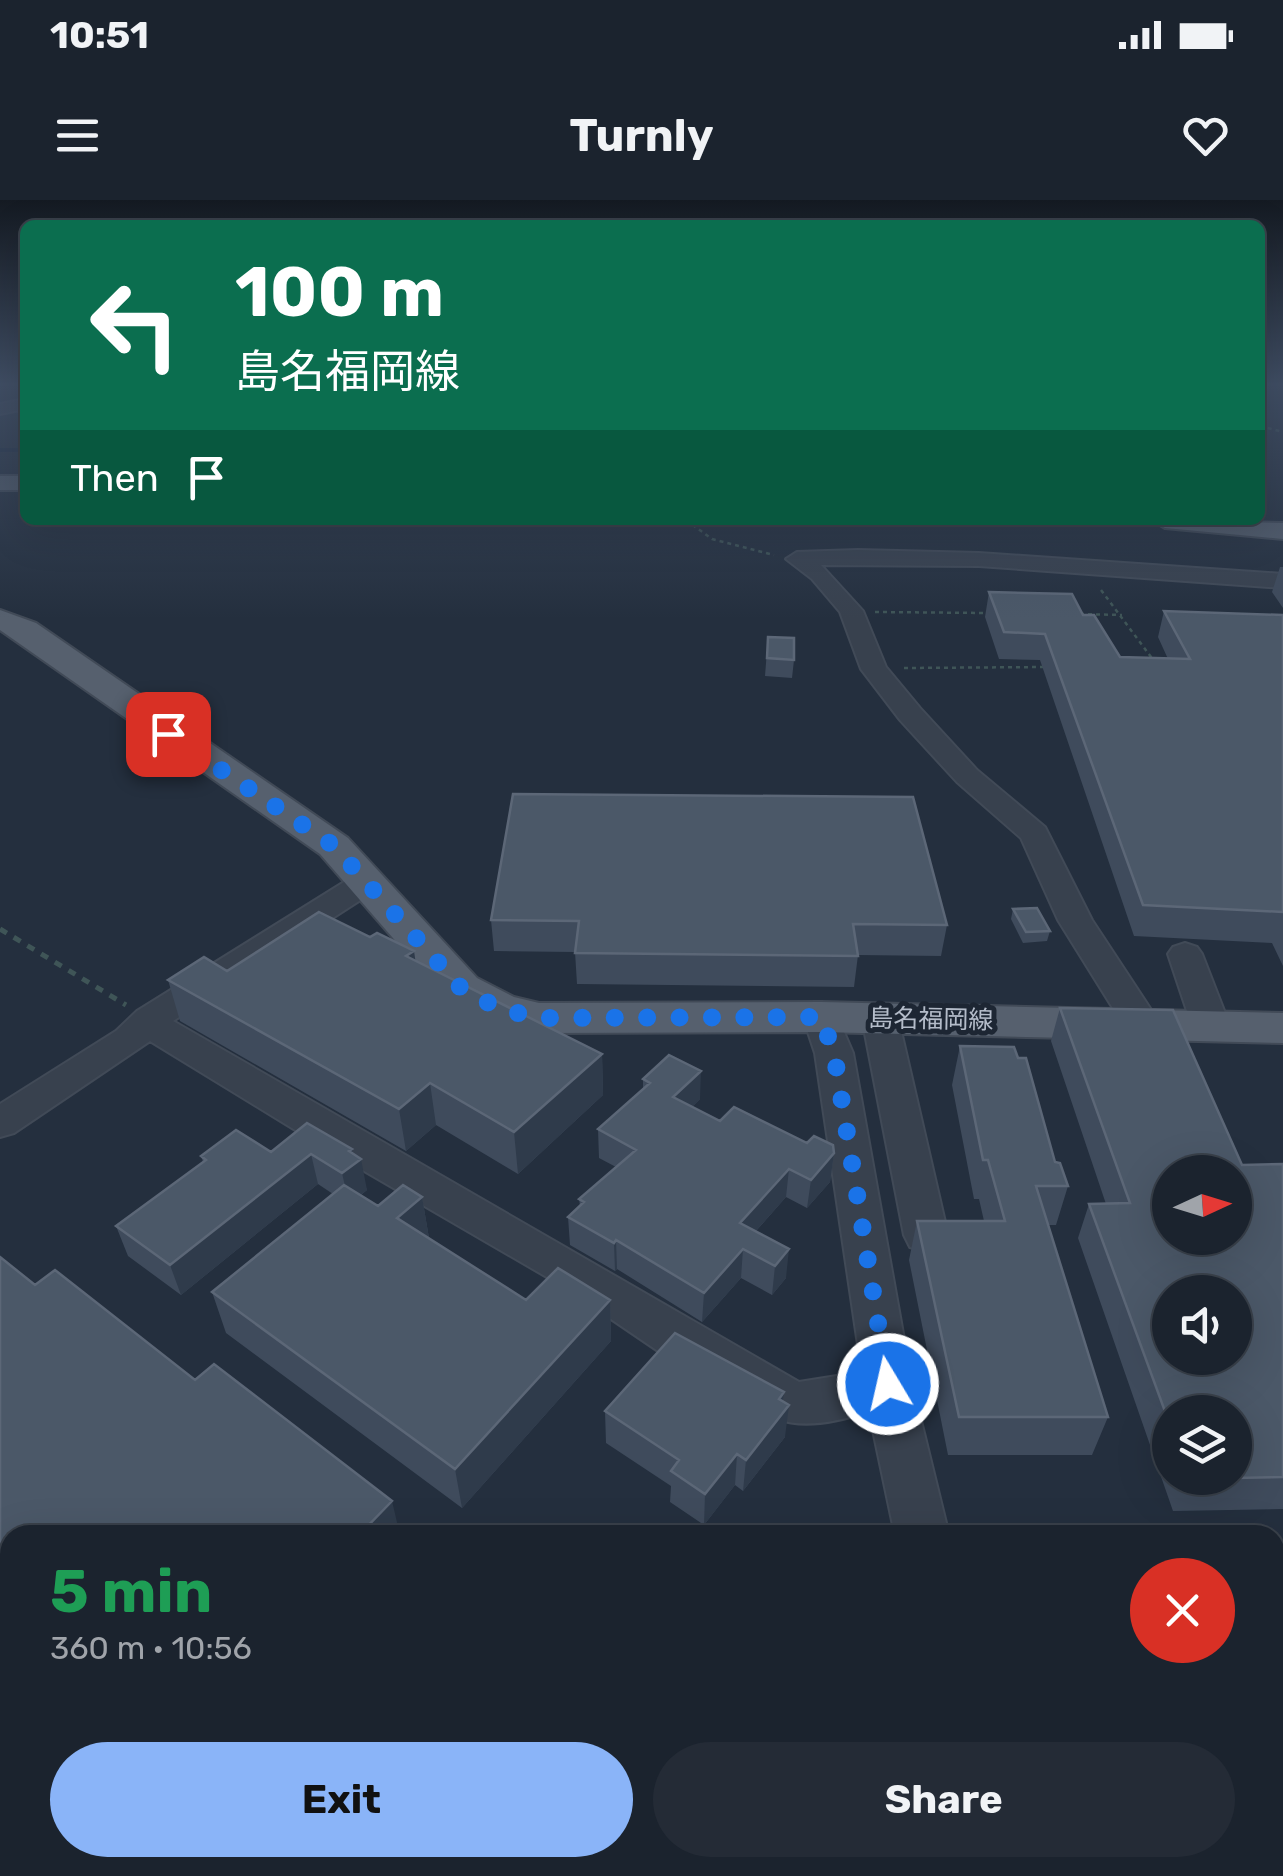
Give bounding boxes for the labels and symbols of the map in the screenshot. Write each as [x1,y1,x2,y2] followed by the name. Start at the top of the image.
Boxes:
[126,692,211,777] pin
[868,1003,994,1035] street label: 島名福岡線
[1152,1155,1252,1255] north arrow
[836,1332,940,1436] position arrow

